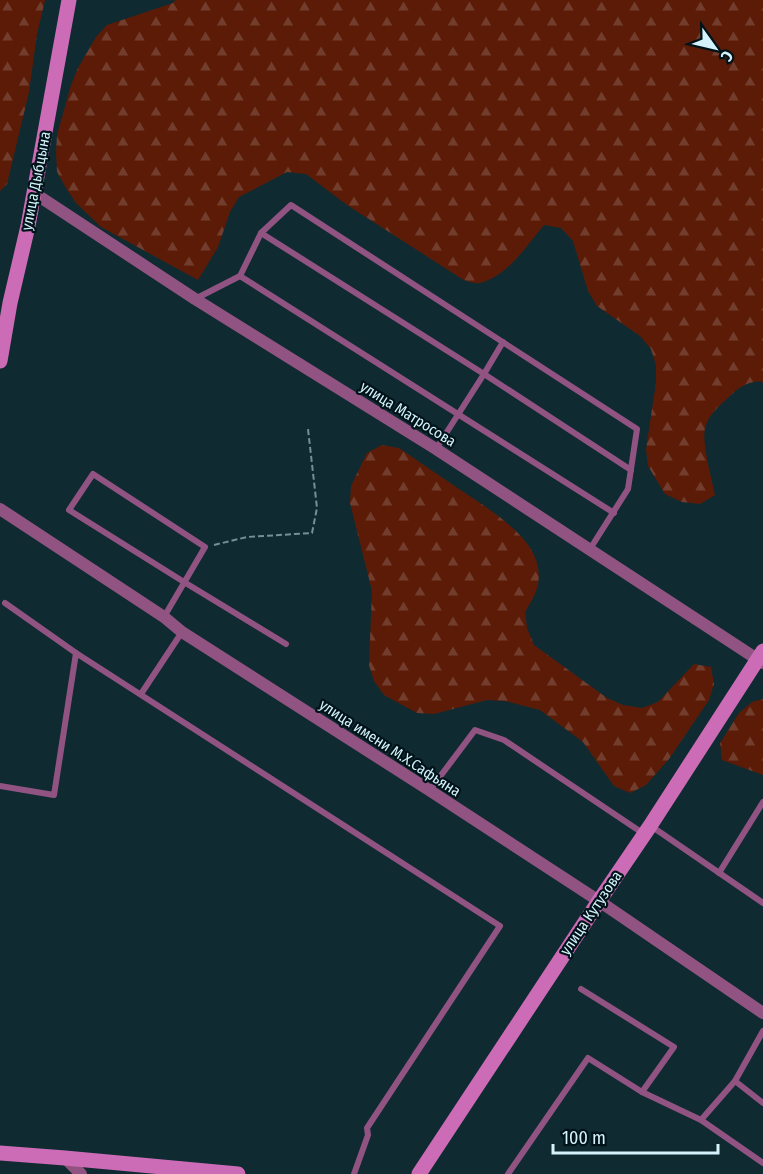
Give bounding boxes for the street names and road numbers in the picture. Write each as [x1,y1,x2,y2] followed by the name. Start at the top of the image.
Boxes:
[18,130,54,232] street label: улица Дыбцына
[357,377,459,451] street label: улица Матросова
[316,696,464,800] street label: улица имени М.Х.Сафьяна
[556,868,626,958] street label: улица Кутузова

